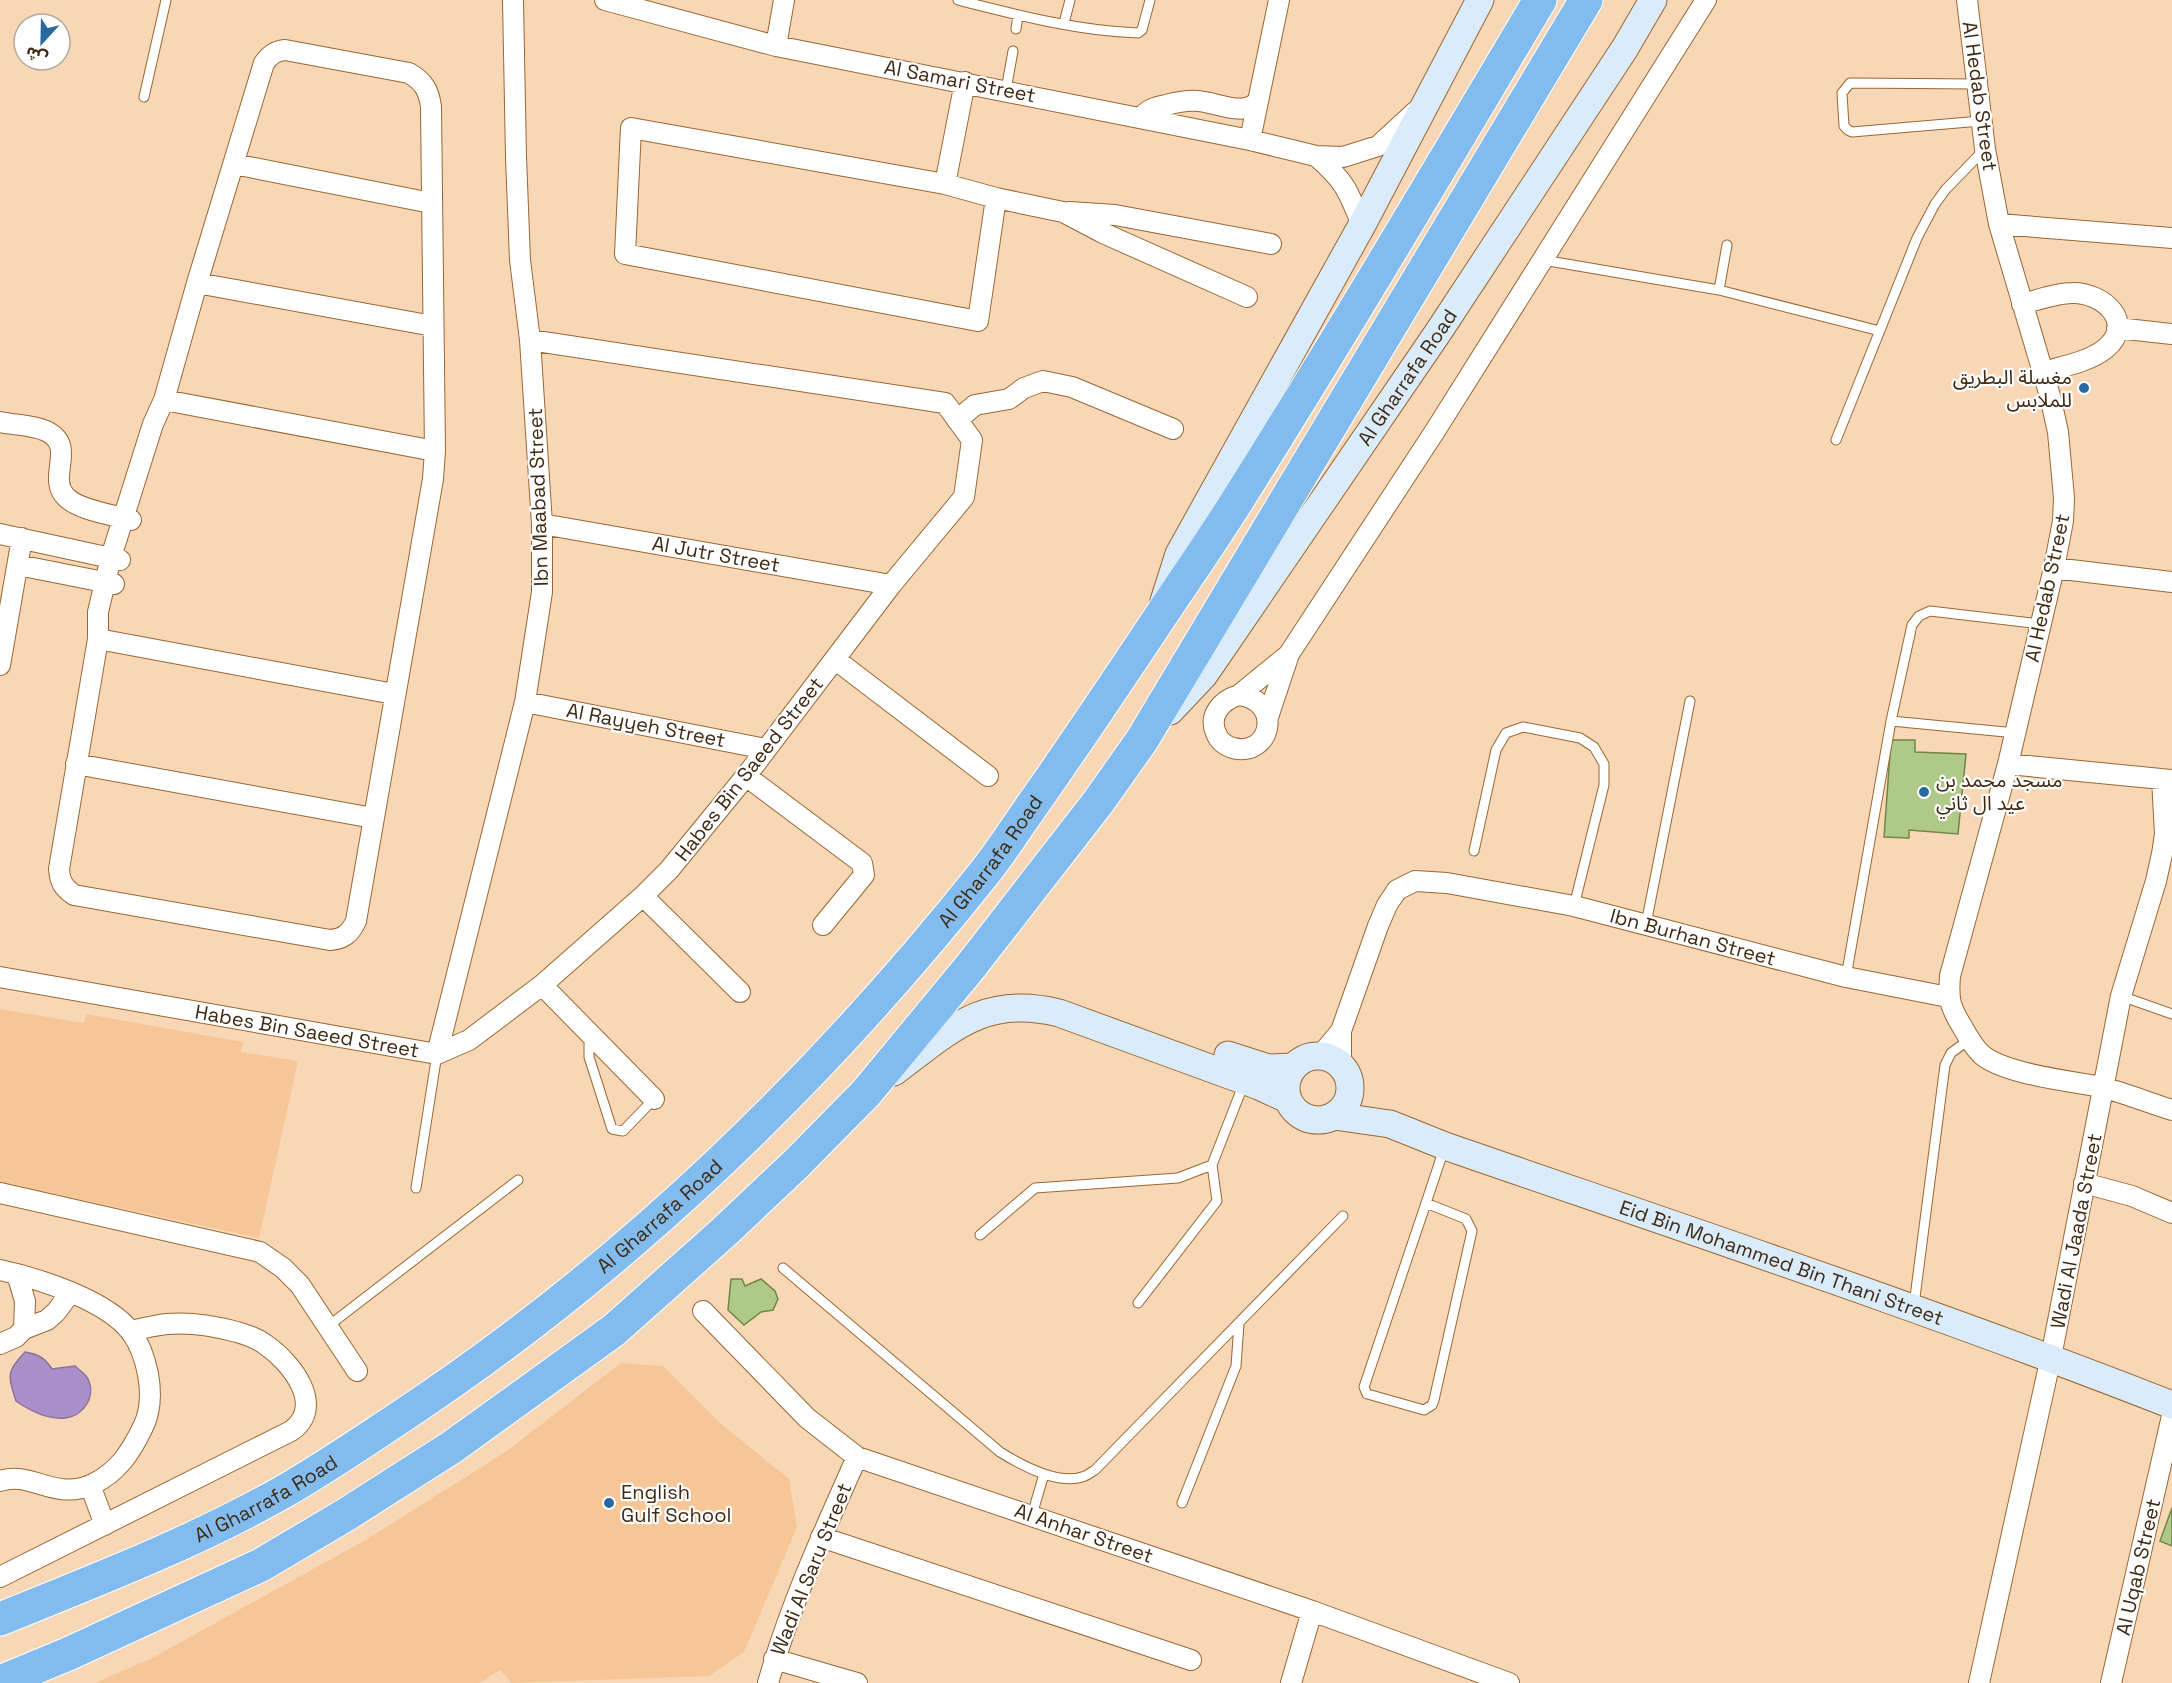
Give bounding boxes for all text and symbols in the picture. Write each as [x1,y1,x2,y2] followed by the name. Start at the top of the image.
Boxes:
[12,12,72,72] north arrow
[1957,19,2003,173] street label: Al Hedab Street
[22,42,51,69] text: ش
[882,54,1038,108] street label: Al Samari Street
[1352,304,1463,451] street label: Al Gharrafa Road
[1953,364,2072,413] place label: مغسلة البطريق للملابس
[2077,381,2091,395] marker: مغسلة البطريق للملابس
[522,407,554,587] street label: Ibn Maabad Street
[2019,511,2075,665] street label: Al Hedab Street
[650,530,782,578] street label: Al Jutr Street
[669,672,829,866] street label: Habes Bin Saeed Street
[564,697,728,753] street label: Al Rayyeh Street
[1936,767,2063,819] place label: مسجد محمد بن عيد ال ثاني
[1917,785,1931,799] marker: مسجد محمد بن عيد ال ثاني
[932,790,1048,933] street label: Al Gharrafa Road
[1607,902,1779,972] street label: Ibn Burhan Street
[193,999,421,1063] street label: Habes Bin Saeed Street
[2044,1131,2108,1331] street label: Wadi Al Jaada Street
[591,1153,728,1279] street label: Al Gharrafa Road
[1616,1194,1947,1331] street label: Eid Bin Mohammed Bin Thani Street
[190,1449,342,1549] street label: Al Gharrafa Road
[621,1479,731,1528] place label: English Gulf School
[765,1479,857,1659] street label: Wadi Al Saru Street
[602,1496,616,1510] marker: English Gulf School
[2110,1496,2166,1638] street label: Al Uqab Street
[1011,1497,1157,1569] street label: Al Anhar Street

